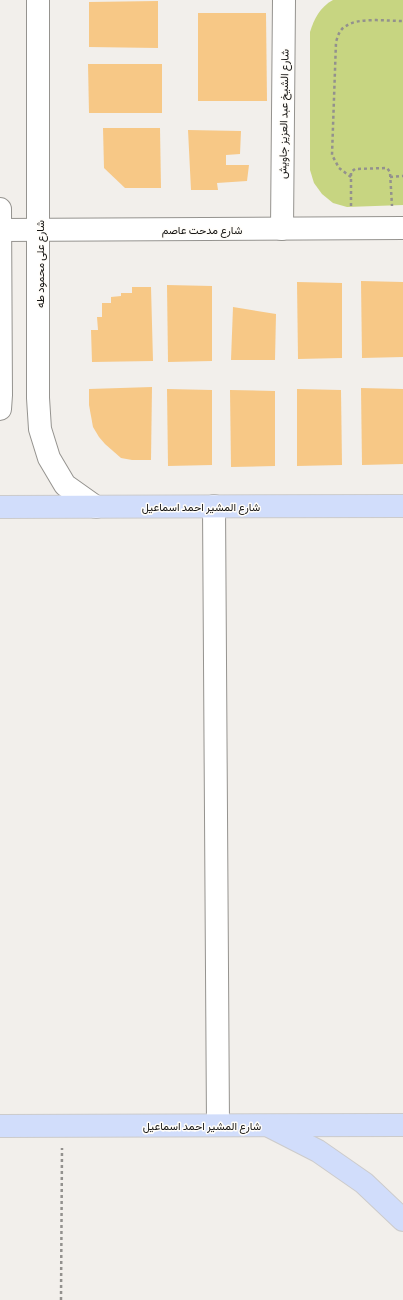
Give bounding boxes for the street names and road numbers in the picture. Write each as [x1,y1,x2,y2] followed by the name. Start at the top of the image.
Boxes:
[275,49,293,179] street label: شارع الشيخ عبد العزيز جاويش
[33,220,48,308] street label: شارع على محمود طه
[162,223,243,238] street label: شارع مدحت عاصم
[142,500,261,515] street label: شارع المشير احمد اسماعيل
[143,1119,262,1134] street label: شارع المشير احمد اسماعيل

